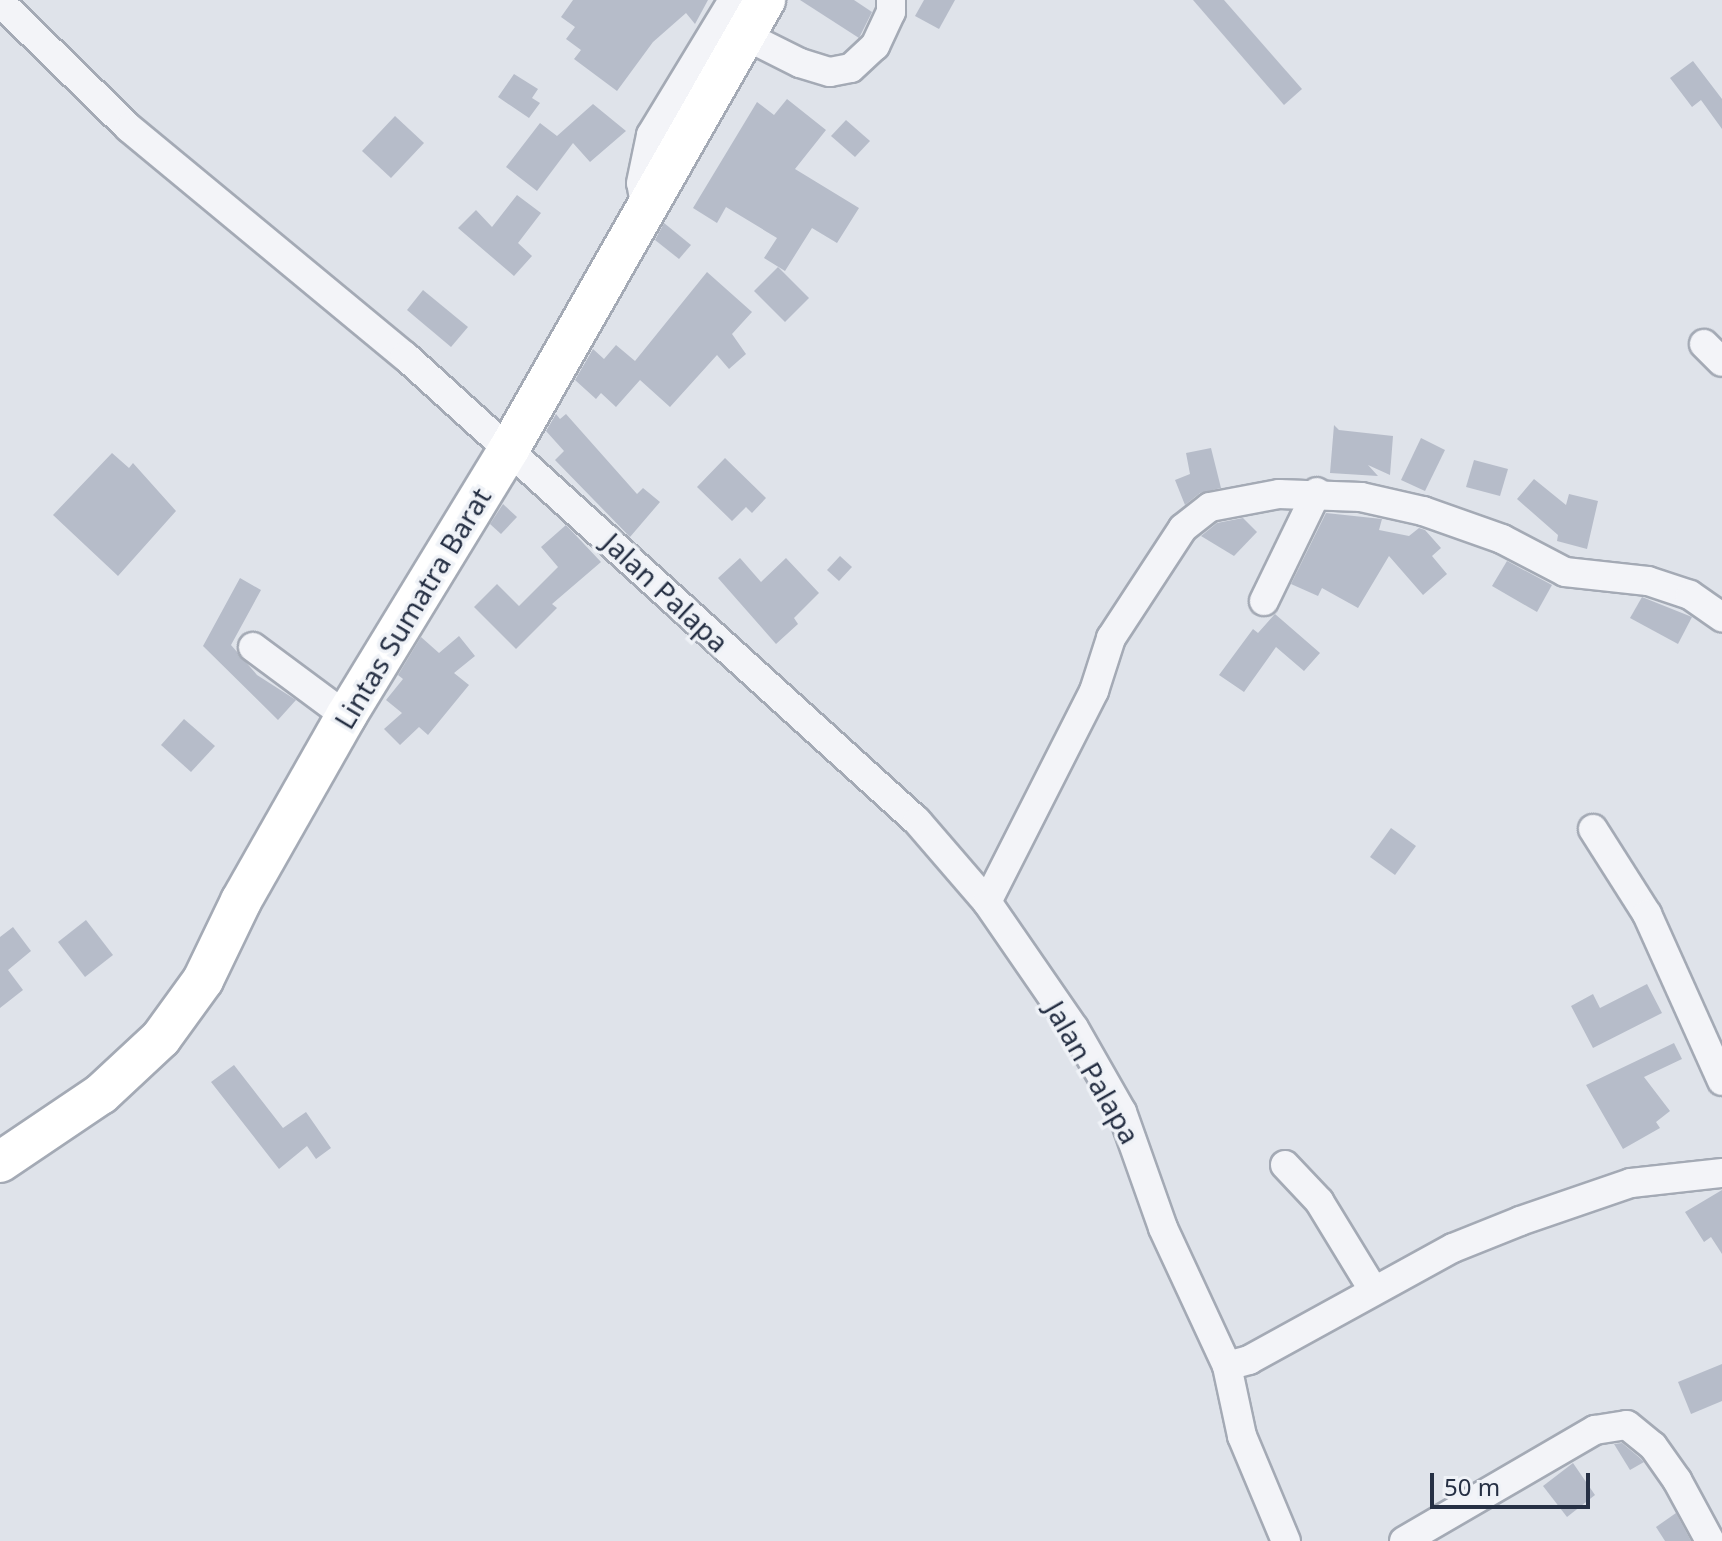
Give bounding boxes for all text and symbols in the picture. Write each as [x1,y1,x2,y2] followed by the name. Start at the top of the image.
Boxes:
[327,481,497,735] street label: Lintas Sumatra Barat
[596,525,736,659] street label: Jalan Palapa
[1039,995,1147,1149] street label: Jalan Palapa
[1434,1457,1594,1507] scale bar
[1444,1470,1500,1503] text: 50 m

